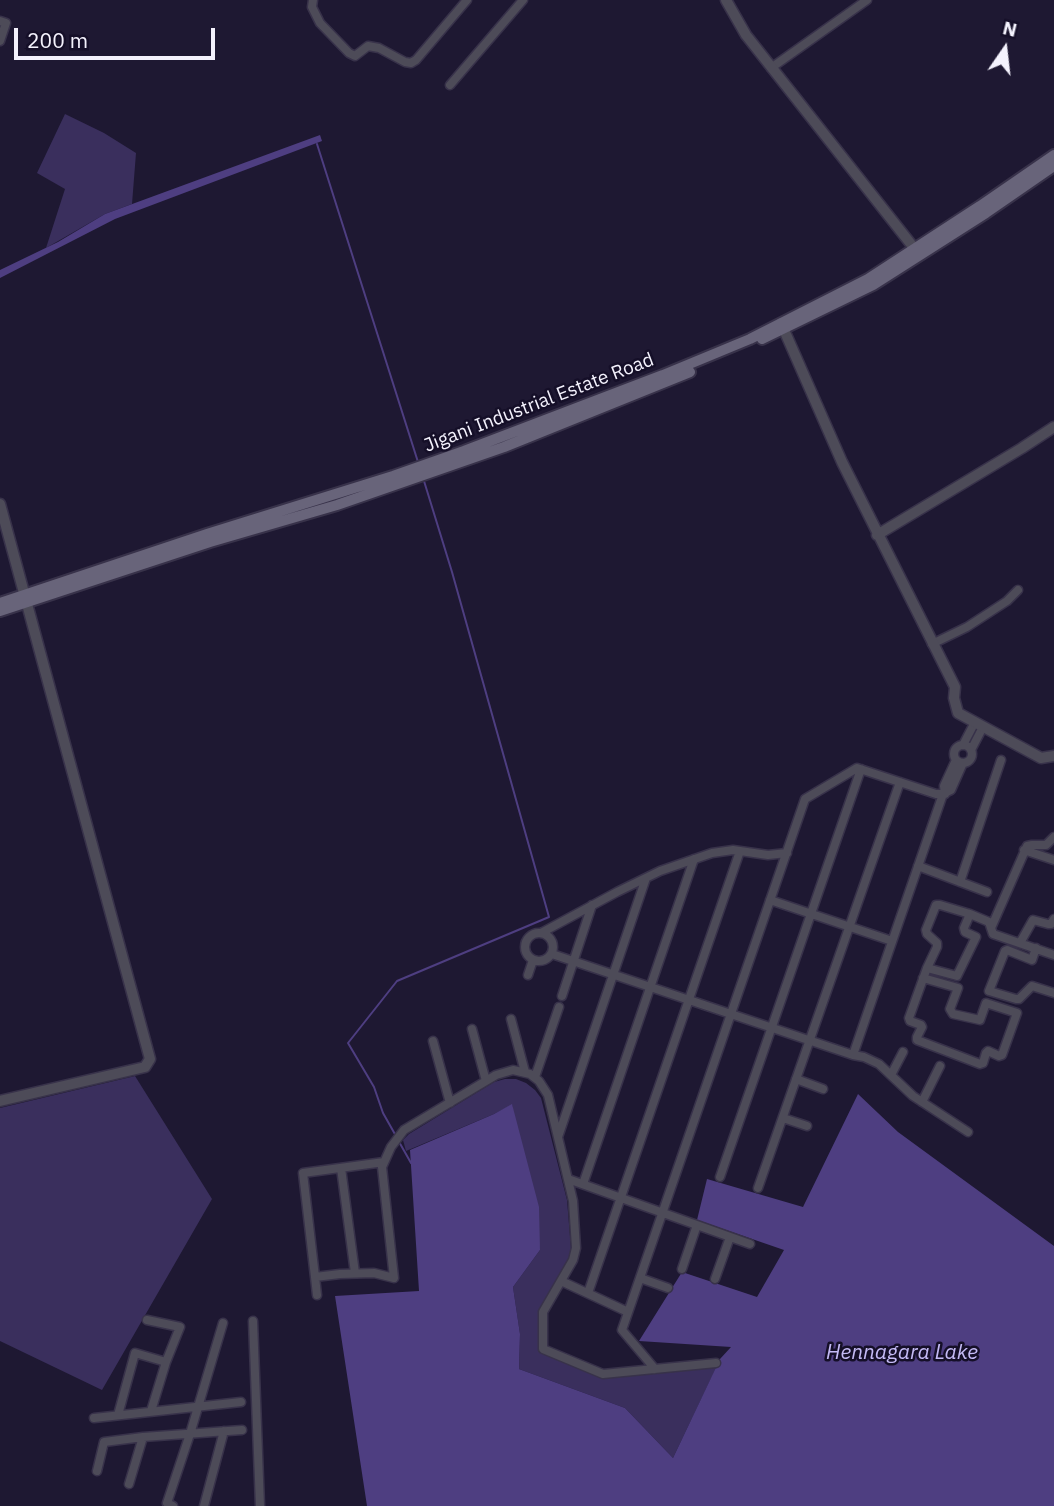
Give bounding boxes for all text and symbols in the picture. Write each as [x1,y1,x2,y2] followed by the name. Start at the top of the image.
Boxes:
[18,14,219,58] scale bar
[970,14,1040,84] north arrow
[1000,15,1020,42] text: N
[27,26,88,54] text: 200 m
[421,349,657,457] street label: Jigani Industrial Estate Road
[826,1340,978,1366] water label: Hennagara Lake

